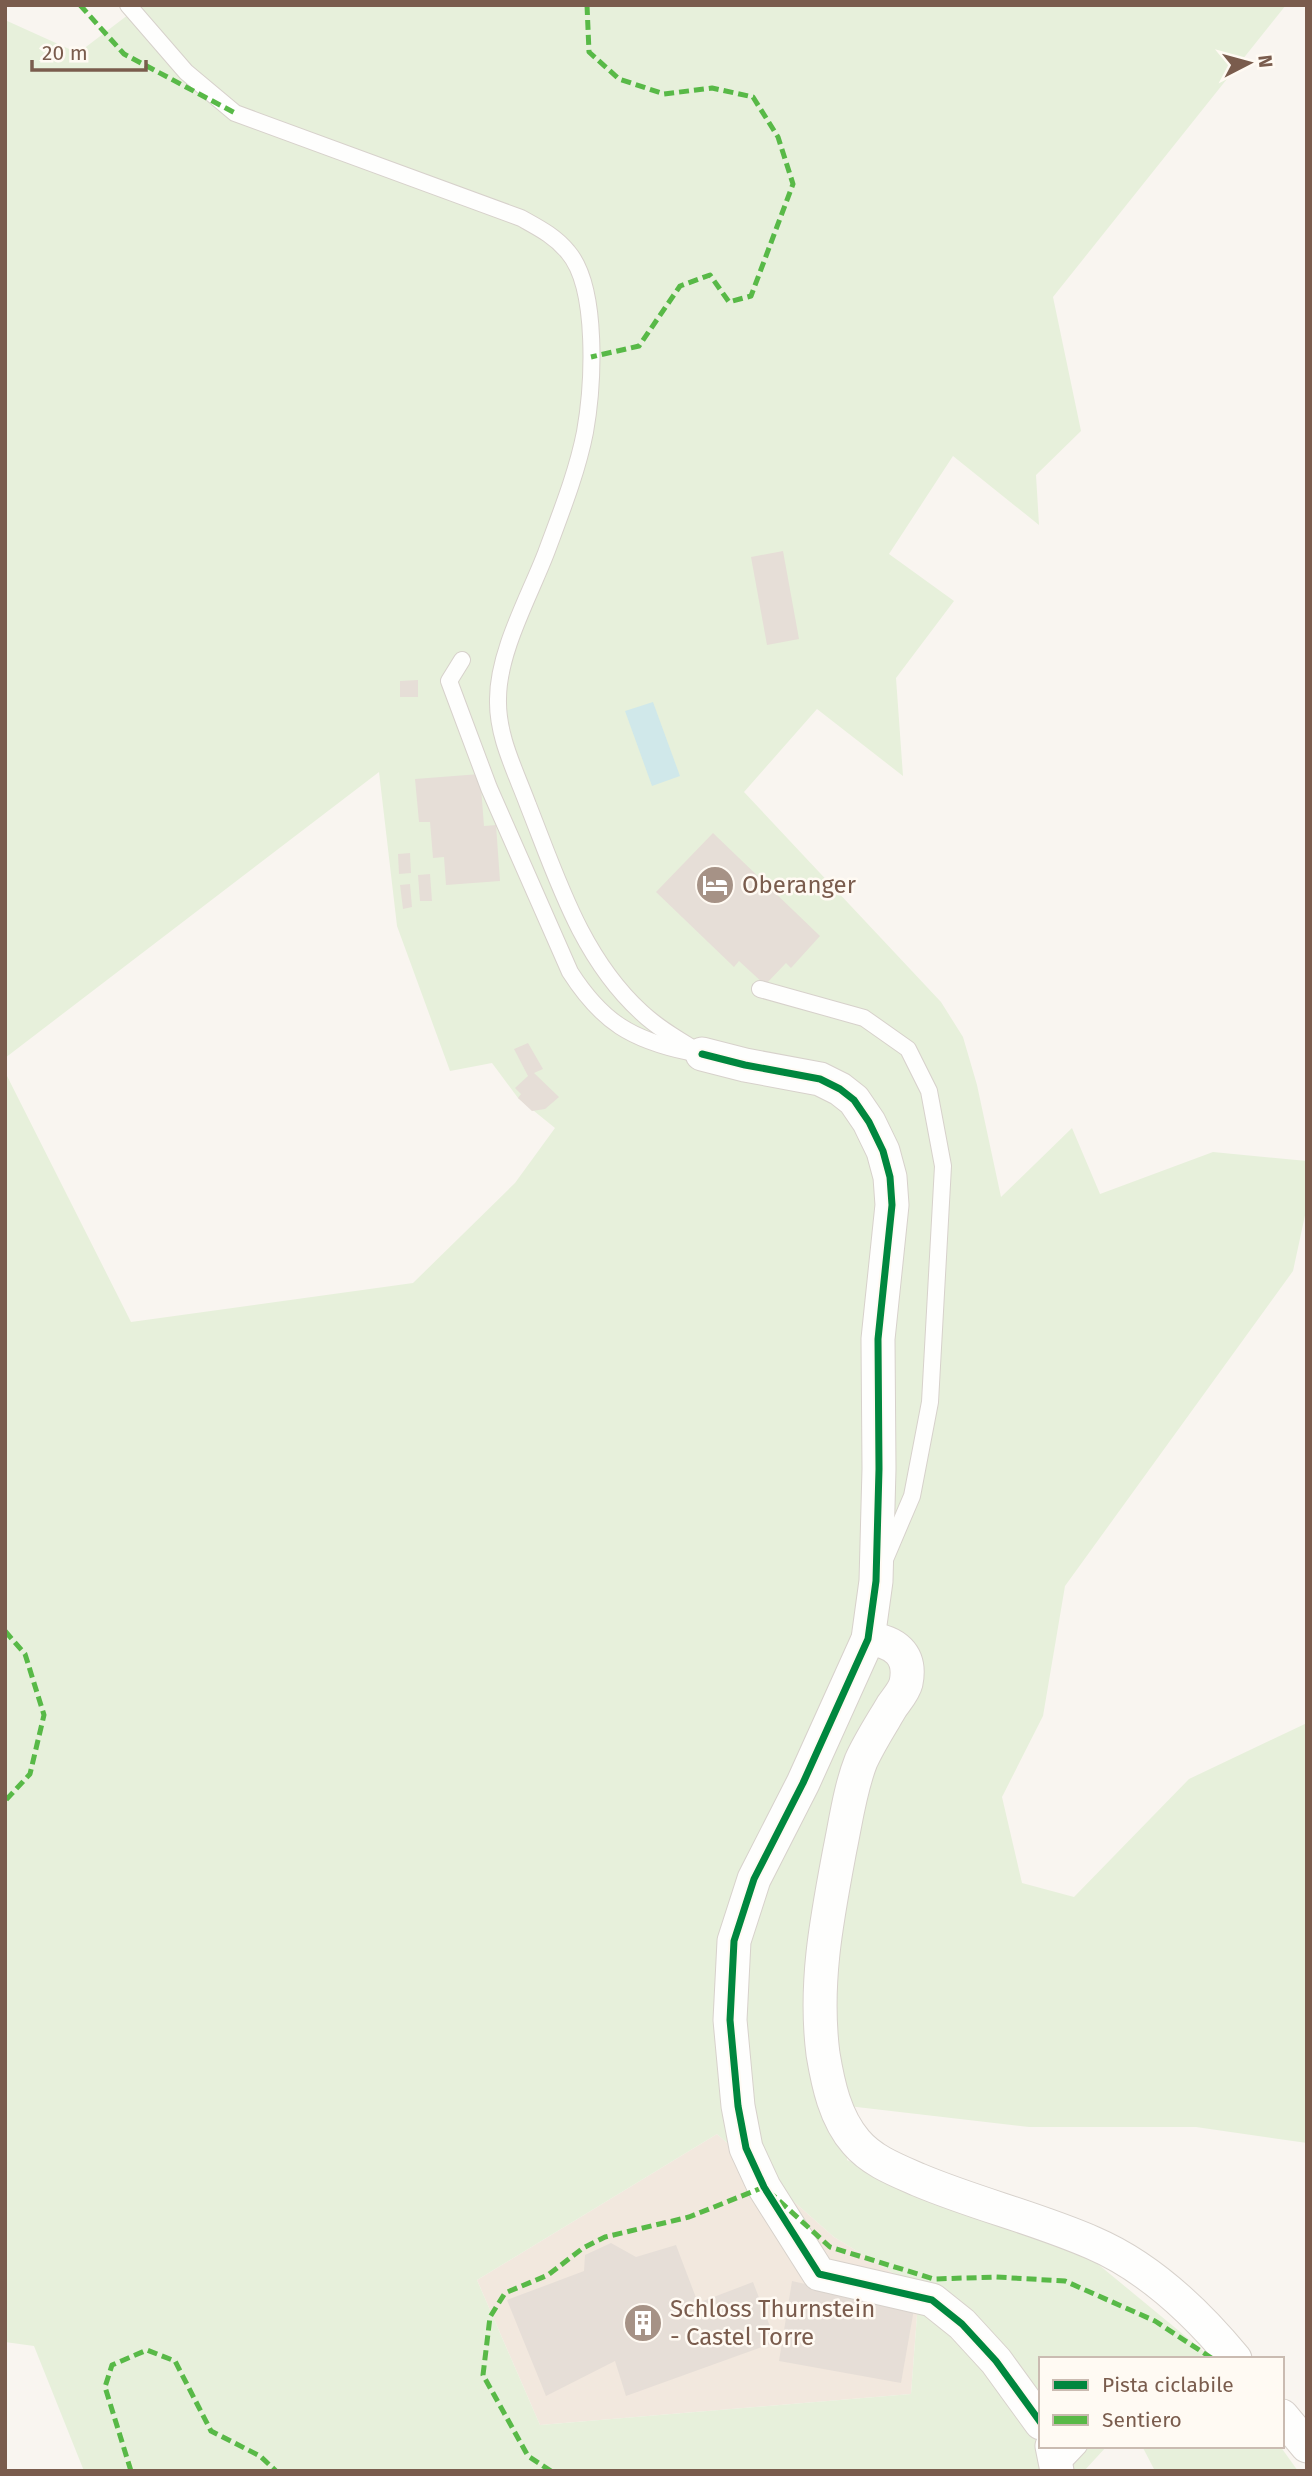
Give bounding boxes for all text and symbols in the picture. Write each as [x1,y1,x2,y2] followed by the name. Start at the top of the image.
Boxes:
[32,28,145,72] scale bar
[1214,28,1284,98] north arrow
[42,40,88,66] text: 20 m
[1253,54,1278,69] text: N
[694,864,736,906] hotel icon: Oberanger
[742,871,857,899] place label: Oberanger
[670,2295,875,2351] place label: Schloss Thurnstein - Castel Torre
[622,2302,664,2344] building icon: Schloss Thurnstein - Castel Torre
[1039,2357,1284,2448] legend
[1102,2372,1234,2398] text: Pista ciclabile
[1102,2407,1182,2433] text: Sentiero

